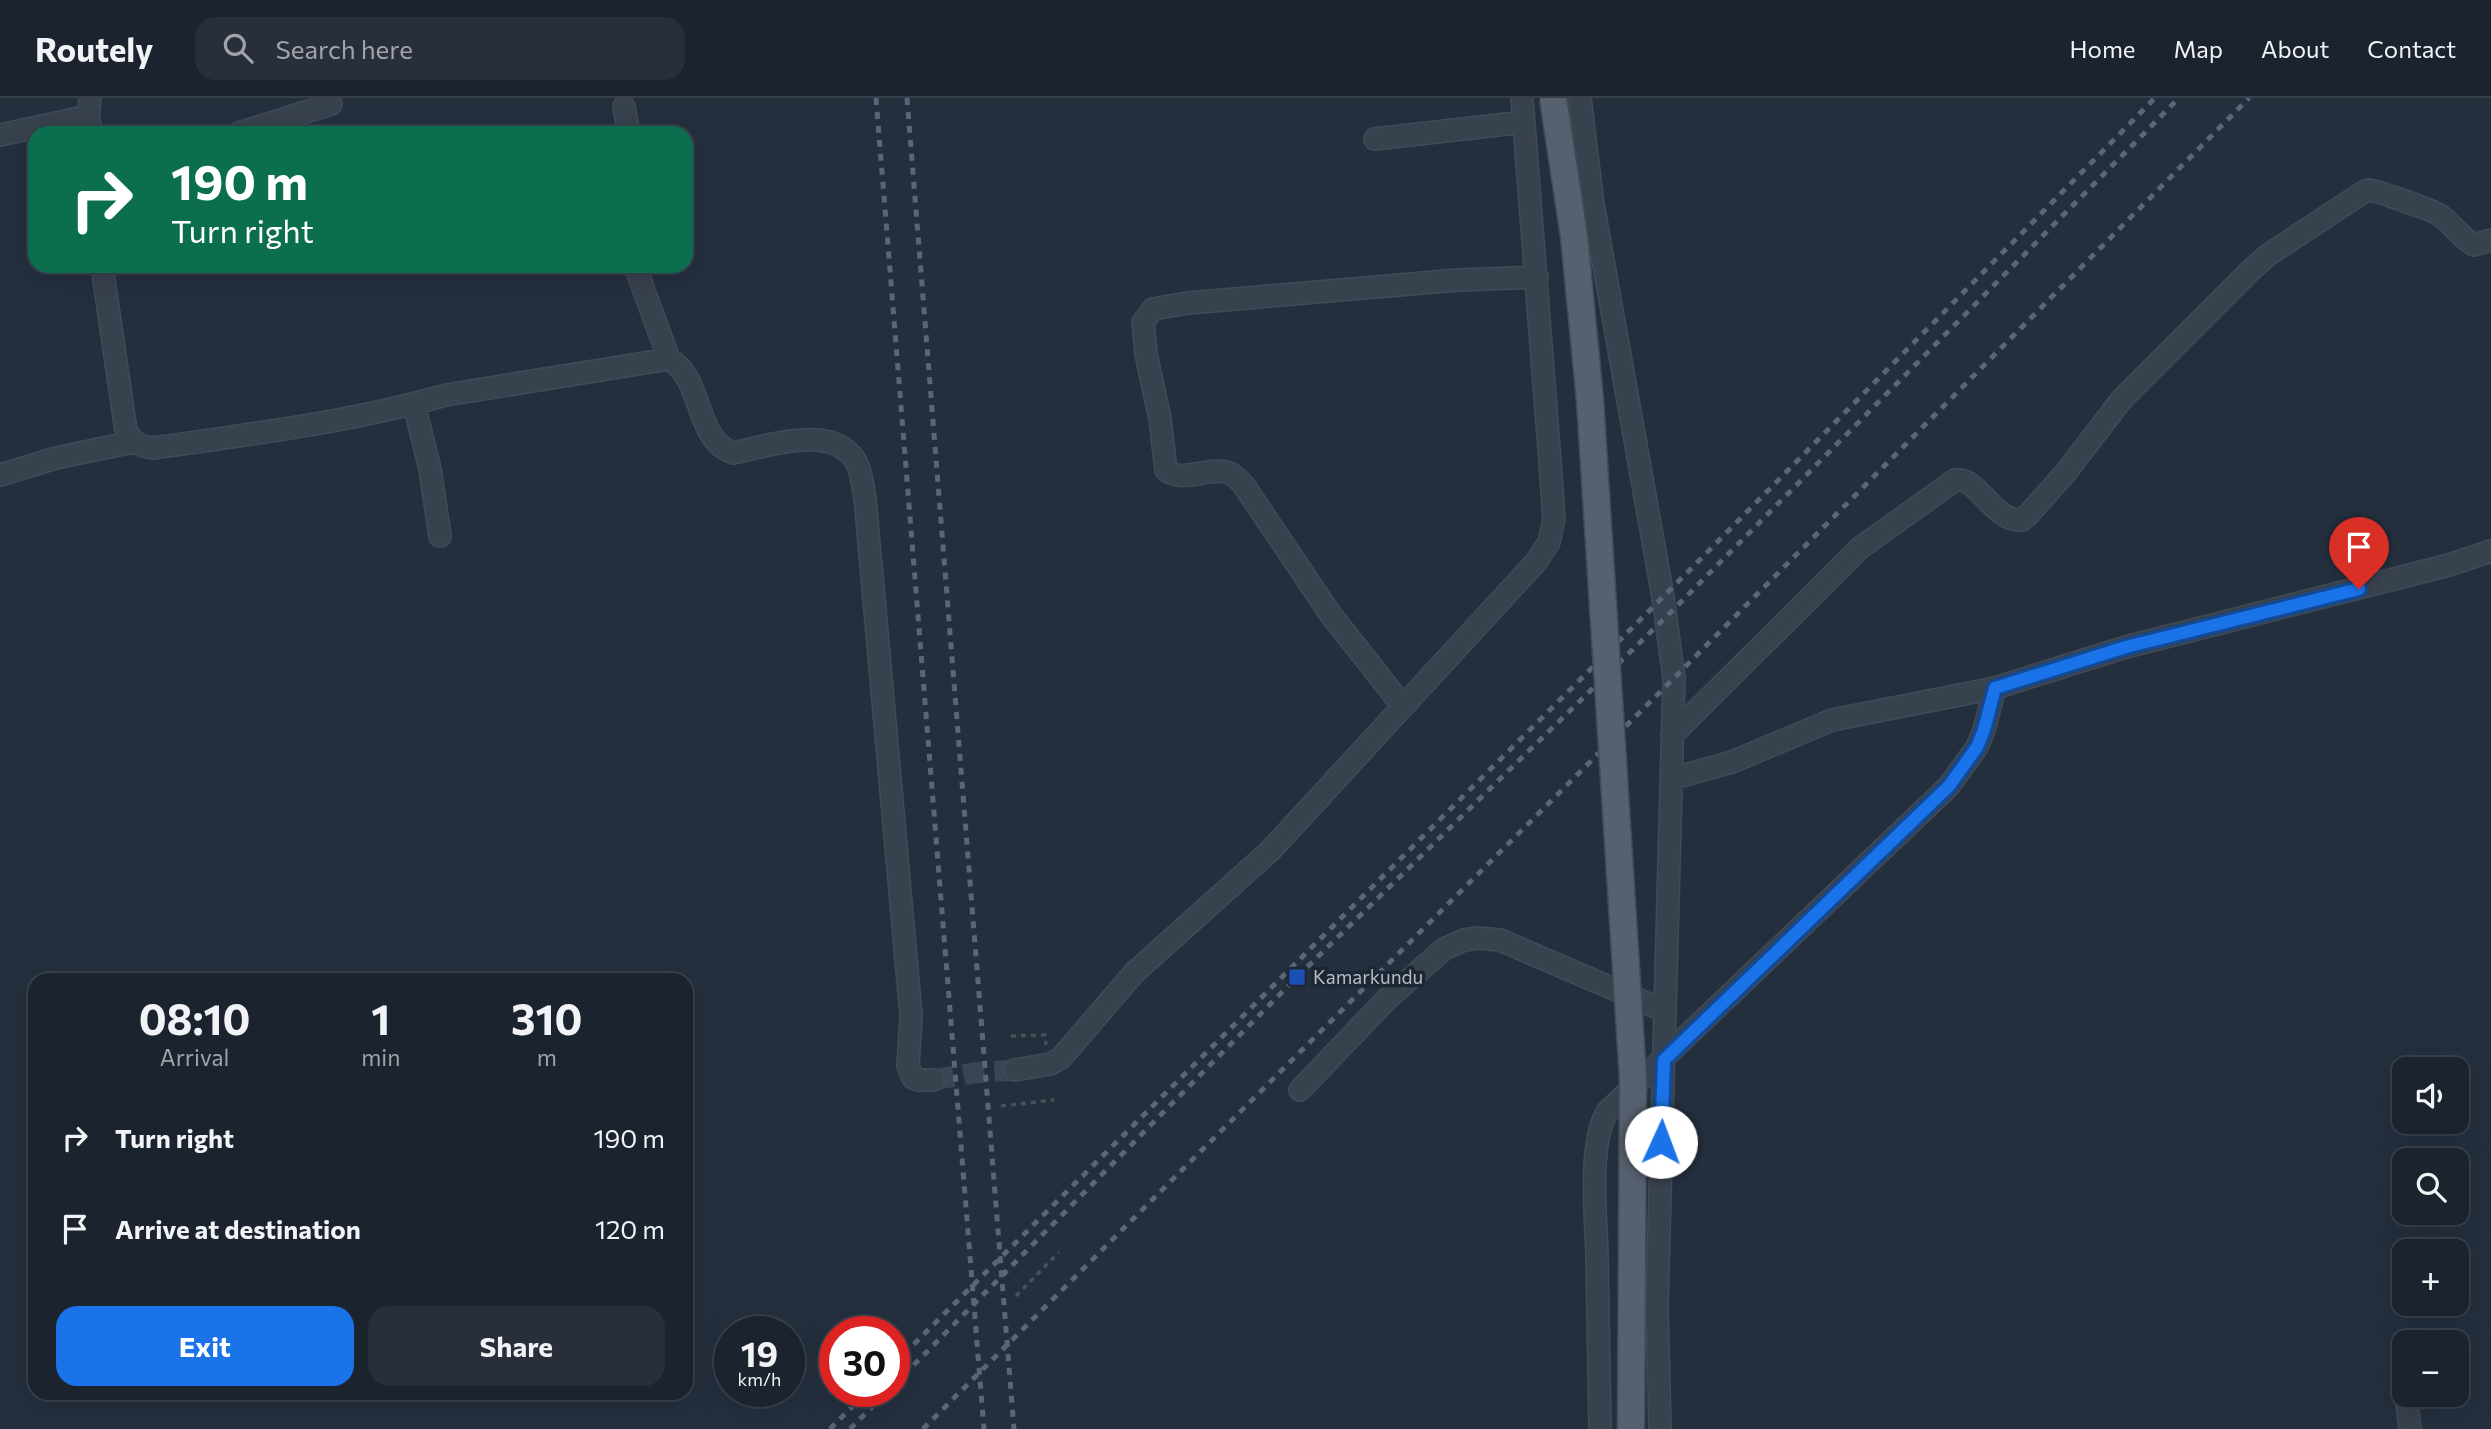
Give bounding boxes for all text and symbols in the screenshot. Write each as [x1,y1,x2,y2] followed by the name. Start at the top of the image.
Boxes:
[195,17,685,80] search box
[35,28,153,69] text: Routely
[219,29,257,67] icon: search
[275,33,413,64] text: Search here
[2070,34,2136,63] text: Home
[2174,34,2223,63] text: Map
[2261,34,2329,63] text: About
[2367,34,2456,63] text: Contact
[171,150,308,210] text: 190 m
[56,154,147,245] icon: right
[171,210,314,250] text: Turn right
[2329,517,2389,589] pin
[2340,528,2378,566] icon: arrive
[1313,965,1423,988] place label: Kamarkundu
[1287,967,1307,987] marker: Kamarkundu
[139,992,251,1044] text: 08:10
[371,992,390,1044] text: 1
[511,992,582,1044] text: 310
[160,1043,229,1071] text: Arrival
[361,1043,400,1071] text: min
[537,1043,557,1071] text: m
[2392,1057,2469,1407] map controls
[2392,1057,2469,1134] button: sound
[1624,1105,1698,1179] position arrow
[56,1119,94,1157] icon: right
[115,1122,234,1153] text: Turn right
[593,1122,665,1153] text: 190 m
[2392,1148,2469,1225] button: search
[56,1210,94,1248] icon: arrive
[115,1213,361,1244] text: Arrive at destination
[595,1213,665,1244] text: 120 m
[2392,1239,2469,1316] button: +
[56,1306,354,1386] button: Exit
[368,1306,665,1386] button: Share
[819,1316,910,1407] speed limit sign: 30
[2392,1330,2469,1407] button: −
[741,1331,778,1374] text: 19
[738,1368,781,1390] text: km/h

